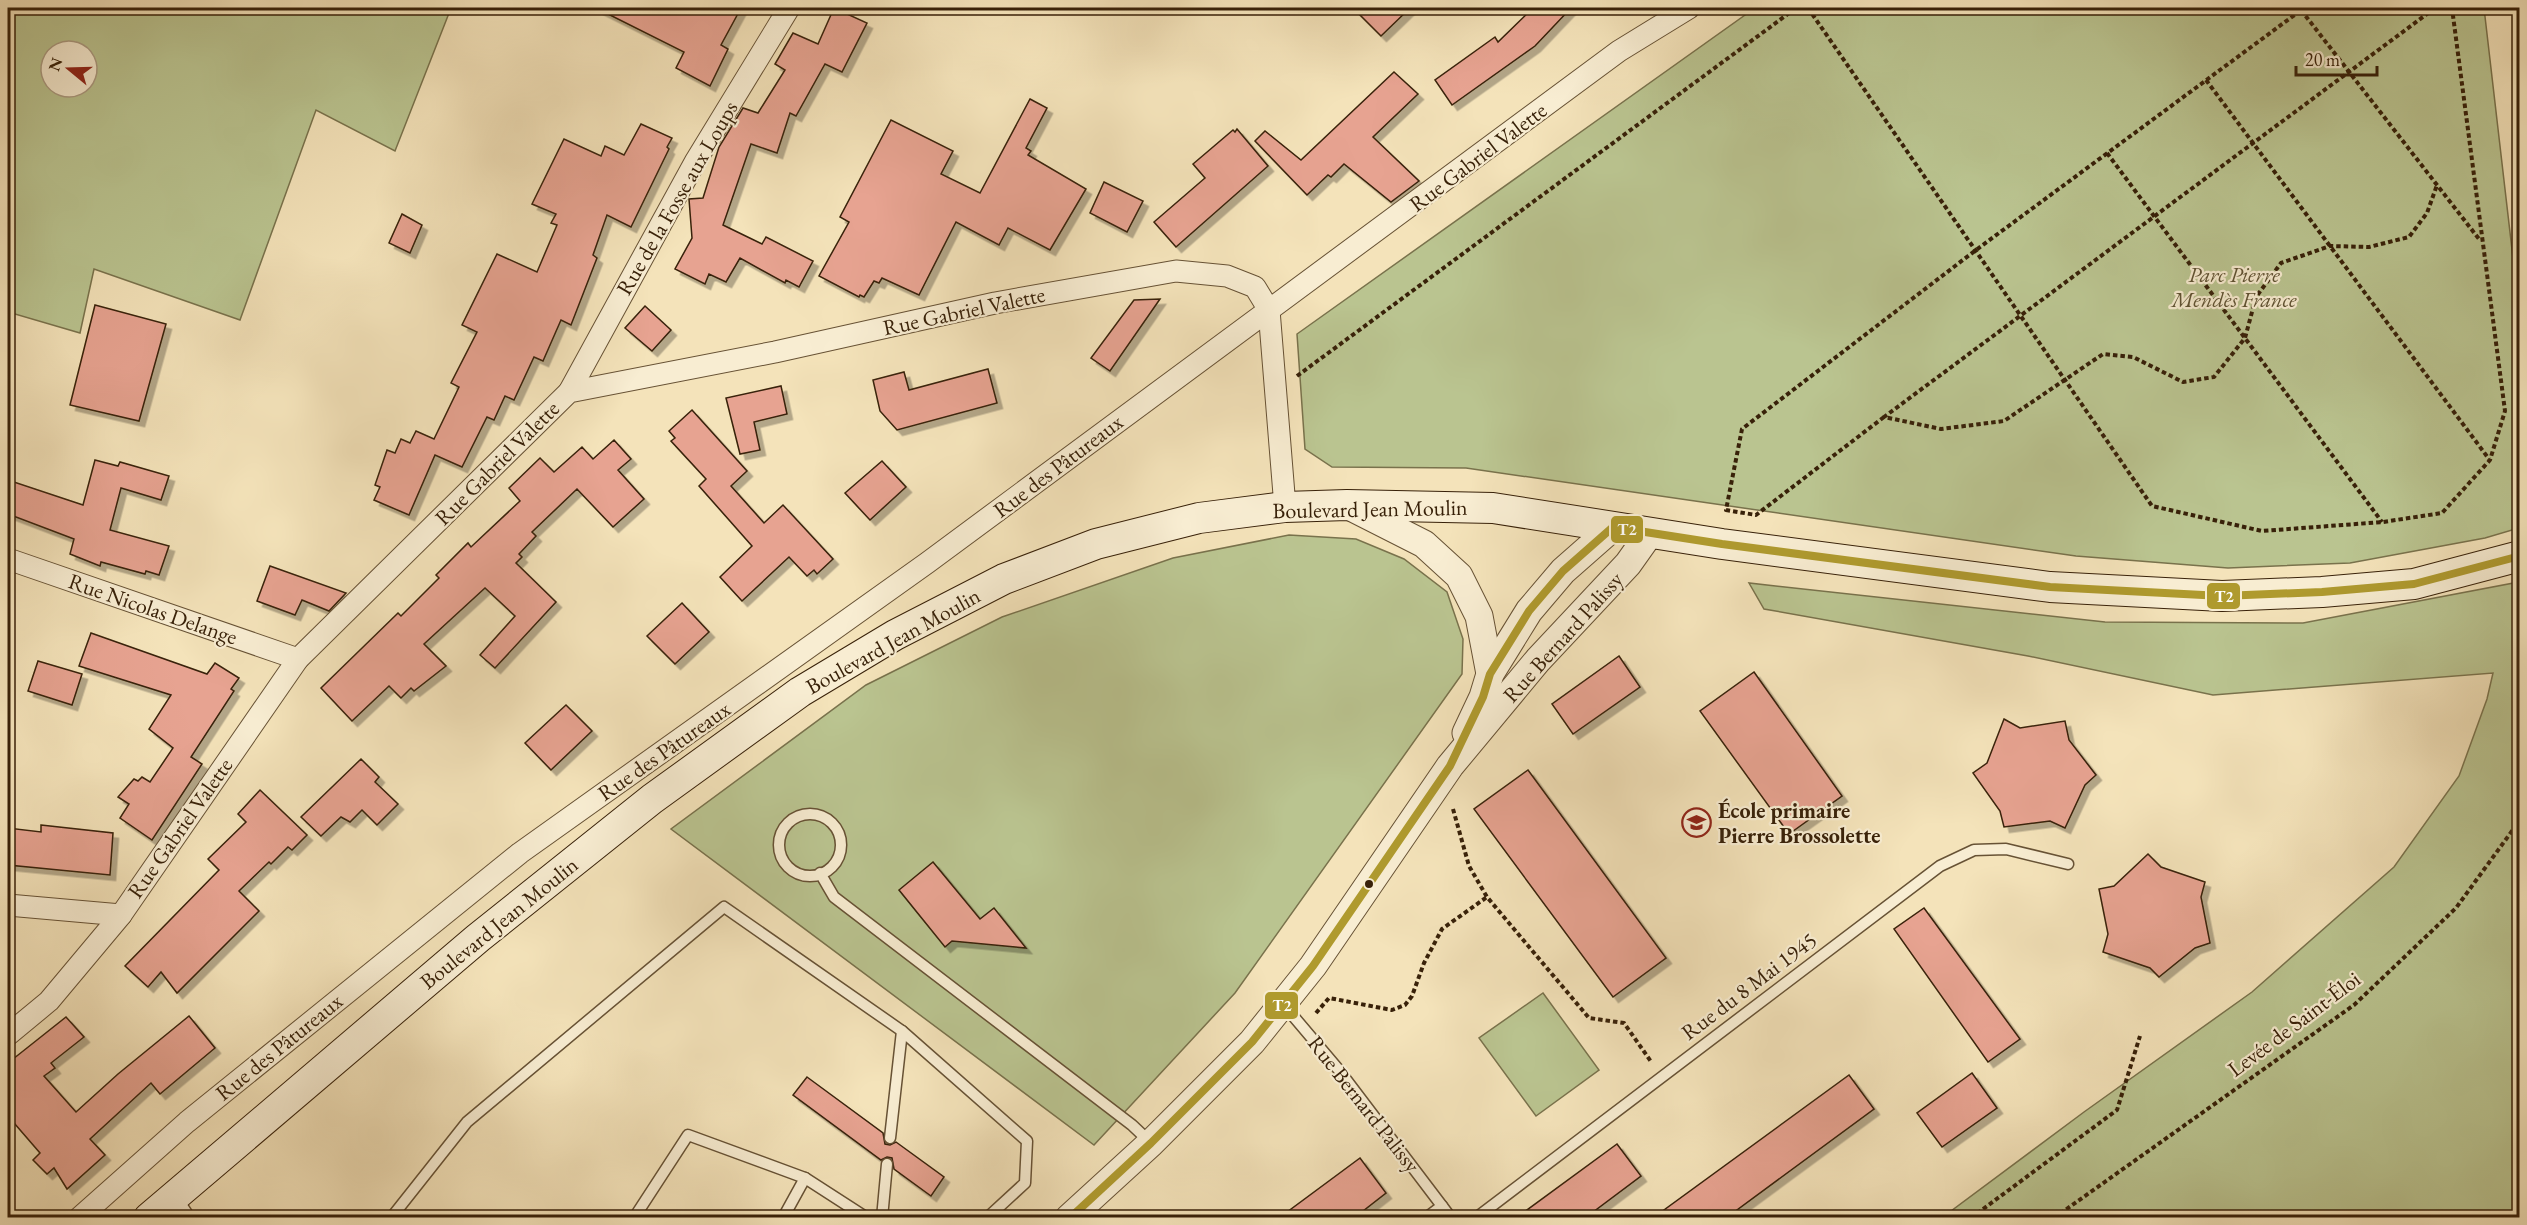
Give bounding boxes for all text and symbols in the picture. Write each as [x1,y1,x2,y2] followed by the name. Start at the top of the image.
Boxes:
[39,39,99,99] north arrow
[2296,39,2377,77] scale bar
[2305,48,2340,71] text: 20 m
[43,55,67,74] text: N
[610,96,744,300] street label: Rue de la Fosse aux Loups
[1403,96,1553,218] street label: Rue Gabriel Valette
[2170,260,2297,314] park label: Parc Pierre Mendès France
[880,280,1048,342] street label: Rue Gabriel Valette
[428,394,566,532] street label: Rue Gabriel Valette
[987,407,1129,524] street label: Rue des Pâtureaux
[1272,493,1468,525] street label: Boulevard Jean Moulin
[1610,515,1644,544] line badge: T2
[1617,519,1637,540] text: T2
[1497,565,1630,709] street label: Rue Bernard Palissy
[65,567,242,652] street label: Rue Nicolas Delange
[801,581,986,701] street label: Boulevard Jean Moulin
[2206,582,2241,610] line badge: T2
[2214,586,2234,607] text: T2
[592,694,736,807] street label: Rue des Pâtureaux
[121,752,239,904] street label: Rue Gabriel Valette
[1718,796,1880,850] place label: École primaire Pierre Brossolette
[1681,807,1713,839] school or university icon: École primaire Pierre Brossolette
[414,850,584,996] street label: Boulevard Jean Moulin
[1363,878,1375,890] unlabelled marker
[1675,926,1823,1046] street label: Rue du 8 Mai 1945
[2222,965,2366,1083] street label: Levée de Saint-Éloi
[209,986,349,1107] street label: Rue des Pâtureaux
[1264,991,1299,1020] line badge: T2
[1272,995,1292,1016] text: T2
[1301,1029,1427,1179] street label: Rue Bernard Palissy

